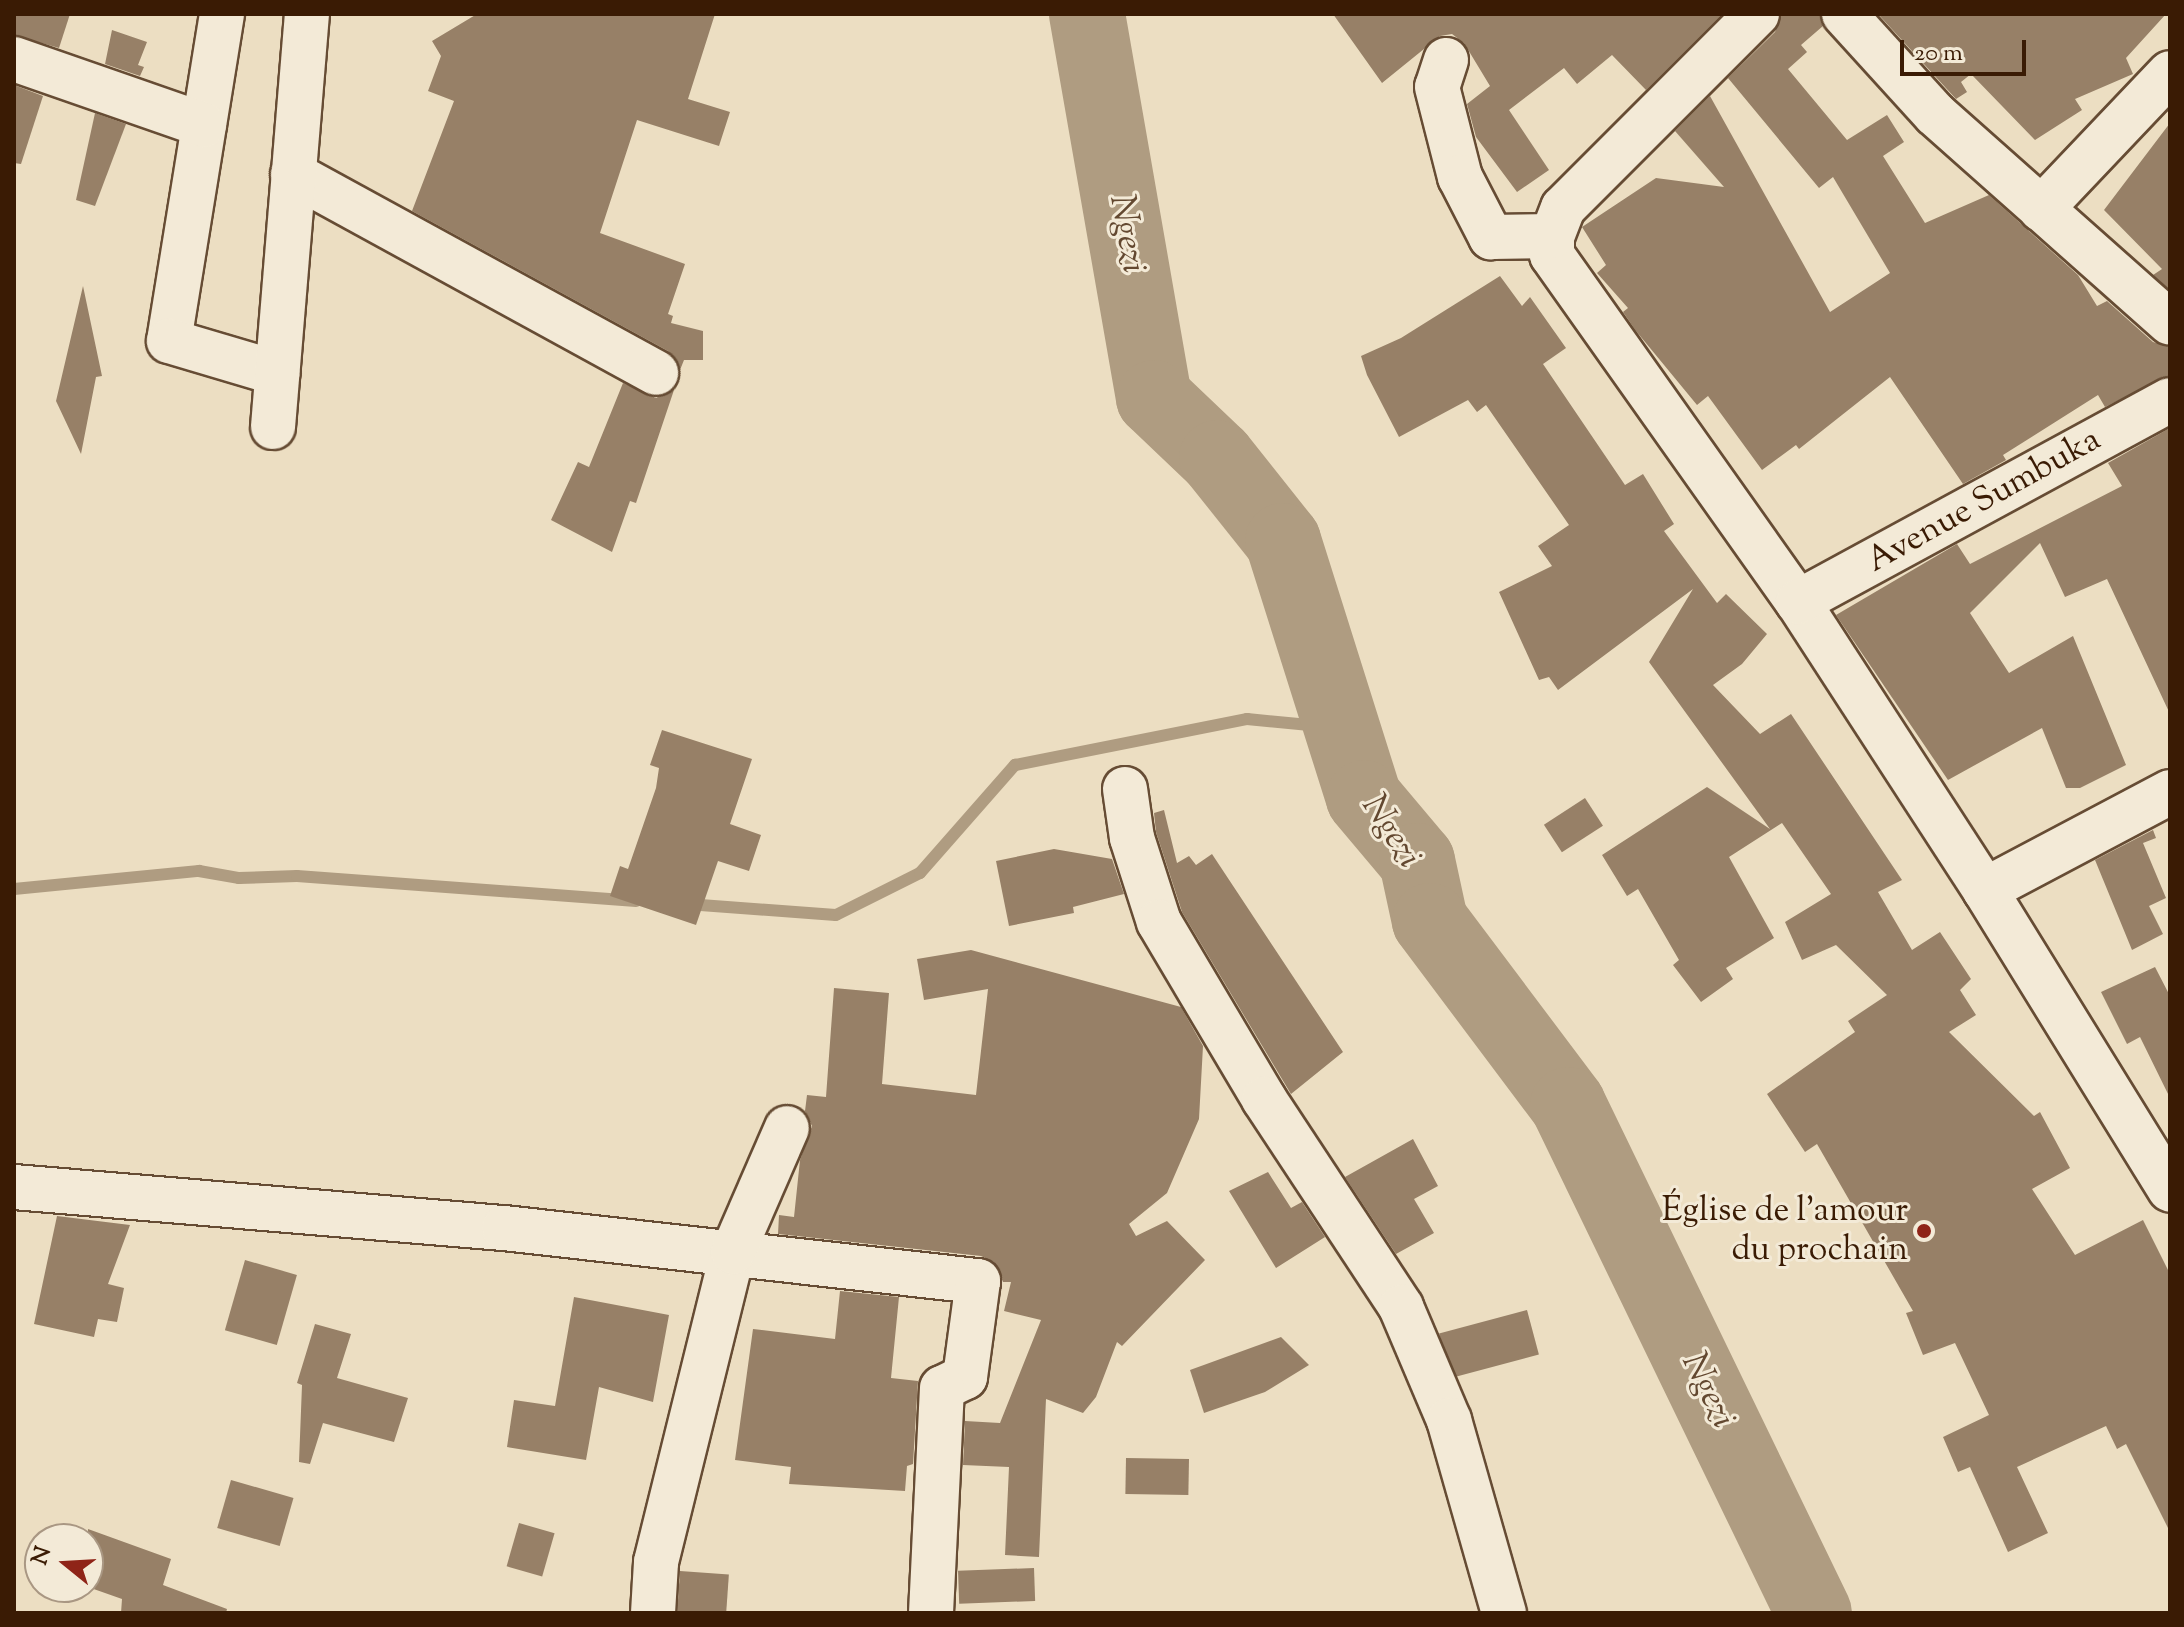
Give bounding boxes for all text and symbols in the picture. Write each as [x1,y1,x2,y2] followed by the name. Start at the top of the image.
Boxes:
[1904,24,2030,74] scale bar
[1914,37,1963,71] text: 20 m
[1098,192,1154,276] water label: Ngezi
[1860,420,2108,582] street label: Avenue Sumbuka
[1351,787,1429,877] water label: Ngezi
[1662,1191,1908,1270] place label: Église de l'amour du prochain
[1915,1222,1933,1240] marker: Église de l'amour du prochain
[1670,1346,1744,1436] water label: Ngezi
[24,1523,104,1603] north arrow
[25,1543,61,1569] text: N

